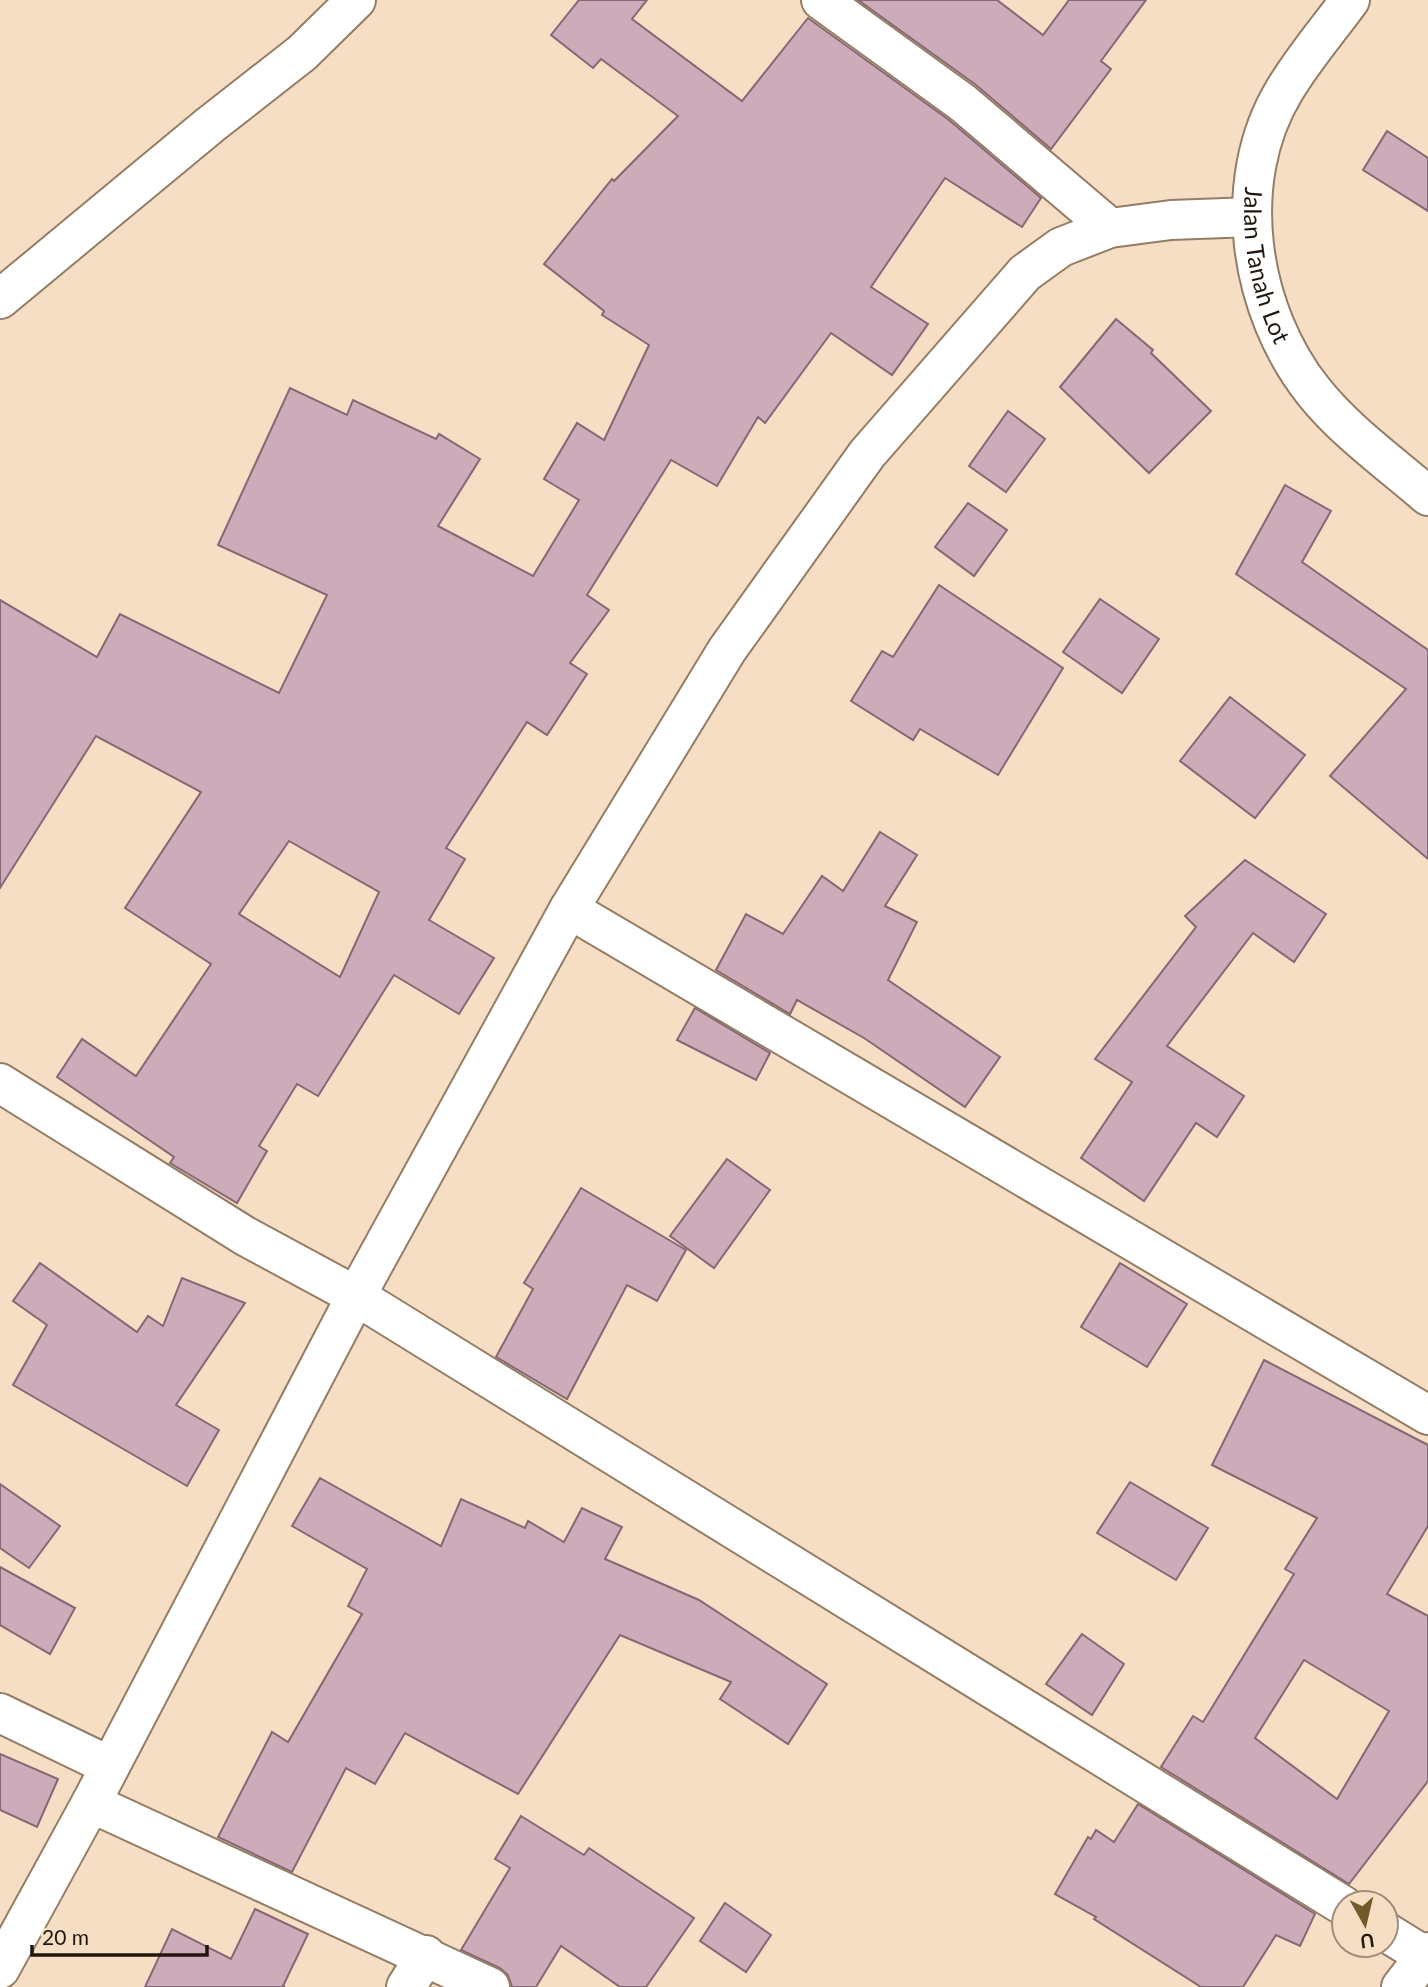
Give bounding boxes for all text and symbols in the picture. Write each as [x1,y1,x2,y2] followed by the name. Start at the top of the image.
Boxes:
[1239,186,1297,348] street label: Jalan Tanah Lot
[1330,1889,1400,1959] north arrow
[32,1913,206,1957] scale bar
[42,1924,89,1949] text: 20 m
[1359,1929,1376,1954] text: U

